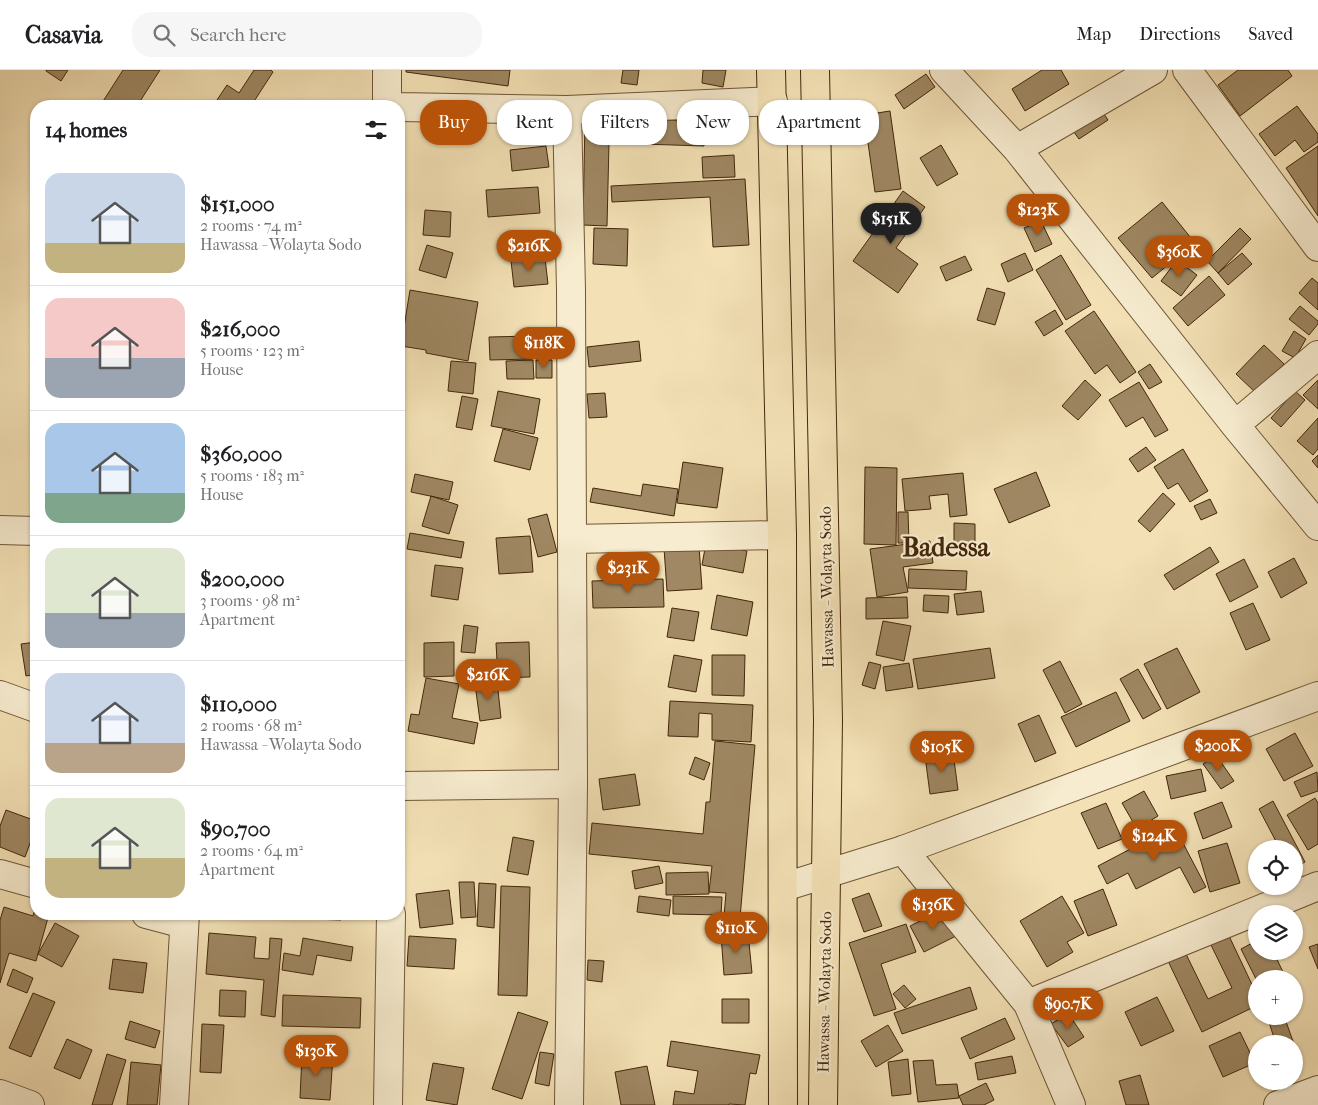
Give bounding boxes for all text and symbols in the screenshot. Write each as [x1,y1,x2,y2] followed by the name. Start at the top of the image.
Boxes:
[132,12,482,57] search box
[25,21,102,49] text: Casavia
[150,21,178,49] icon: search
[190,24,286,46] text: Search here
[1077,24,1111,45] text: Map
[1139,24,1220,45] text: Directions
[1248,24,1293,45] text: Saved
[420,100,487,145] chip: Buy
[497,100,572,145] chip: Rent
[582,100,667,145] chip: Filters
[677,100,749,145] chip: New
[759,100,879,145] chip: Apartment
[362,116,390,144] icon: filters
[45,118,127,142] text: 14 homes
[200,192,275,216] text: $151,000
[85,193,145,253] icon: home
[1003,194,1073,236] pin: $123K
[1018,200,1058,219] text: $123K
[856,202,926,245] pin: $151K
[872,209,910,228] text: $151K
[200,216,302,235] text: 2 rooms · 74 m²
[494,230,564,272] pin: $216K
[200,235,362,254] text: Hawassa - Wolayta Sodo
[508,236,550,255] text: $216K
[1144,236,1214,278] pin: $360K
[1157,242,1201,261] text: $360K
[200,317,280,341] text: $216,000
[85,318,145,378] icon: home
[509,326,579,369] pin: $118K
[524,333,564,352] text: $118K
[200,341,304,360] text: 5 rooms · 123 m²
[200,360,243,379] text: House
[200,442,282,466] text: $360,000
[85,443,145,503] icon: home
[200,466,304,485] text: 5 rooms · 183 m²
[200,485,243,504] text: House
[816,506,837,668] street label: Hawassa - Wolayta Sodo
[902,532,991,563] district label: Badessa
[593,552,663,594] pin: $231K
[608,558,648,577] text: $231K
[200,567,285,591] text: $200,000
[85,568,145,628] icon: home
[200,591,300,610] text: 3 rooms · 98 m²
[200,610,275,629] text: Apartment
[453,658,523,701] pin: $216K
[467,665,509,684] text: $216K
[200,692,277,716] text: $110,000
[85,693,145,753] icon: home
[200,716,302,735] text: 2 rooms · 68 m²
[907,730,977,773] pin: $105K
[1183,730,1253,772] pin: $200K
[200,735,362,754] text: Hawassa - Wolayta Sodo
[1195,736,1241,755] text: $200K
[921,737,963,756] text: $105K
[200,817,271,841] text: $90,700
[85,818,145,878] icon: home
[1119,820,1189,862] pin: $124K
[1132,826,1176,845] text: $124K
[1248,840,1303,1090] map controls
[1248,840,1303,895] button: locate
[200,841,303,860] text: 2 rooms · 64 m²
[200,860,275,879] text: Apartment
[898,888,968,931] pin: $136K
[912,895,954,914] text: $136K
[1248,905,1303,960] button: layers
[814,911,835,1073] street label: Hawassa - Wolayta Sodo
[701,912,771,954] pin: $110K
[716,918,756,937] text: $110K
[1248,970,1303,1025] button: +
[1027,988,1109,1030] pin: $90.7K
[1044,994,1092,1013] text: $90.7K
[281,1034,351,1077] pin: $130K
[1248,1035,1303,1090] button: −
[295,1041,337,1060] text: $130K

